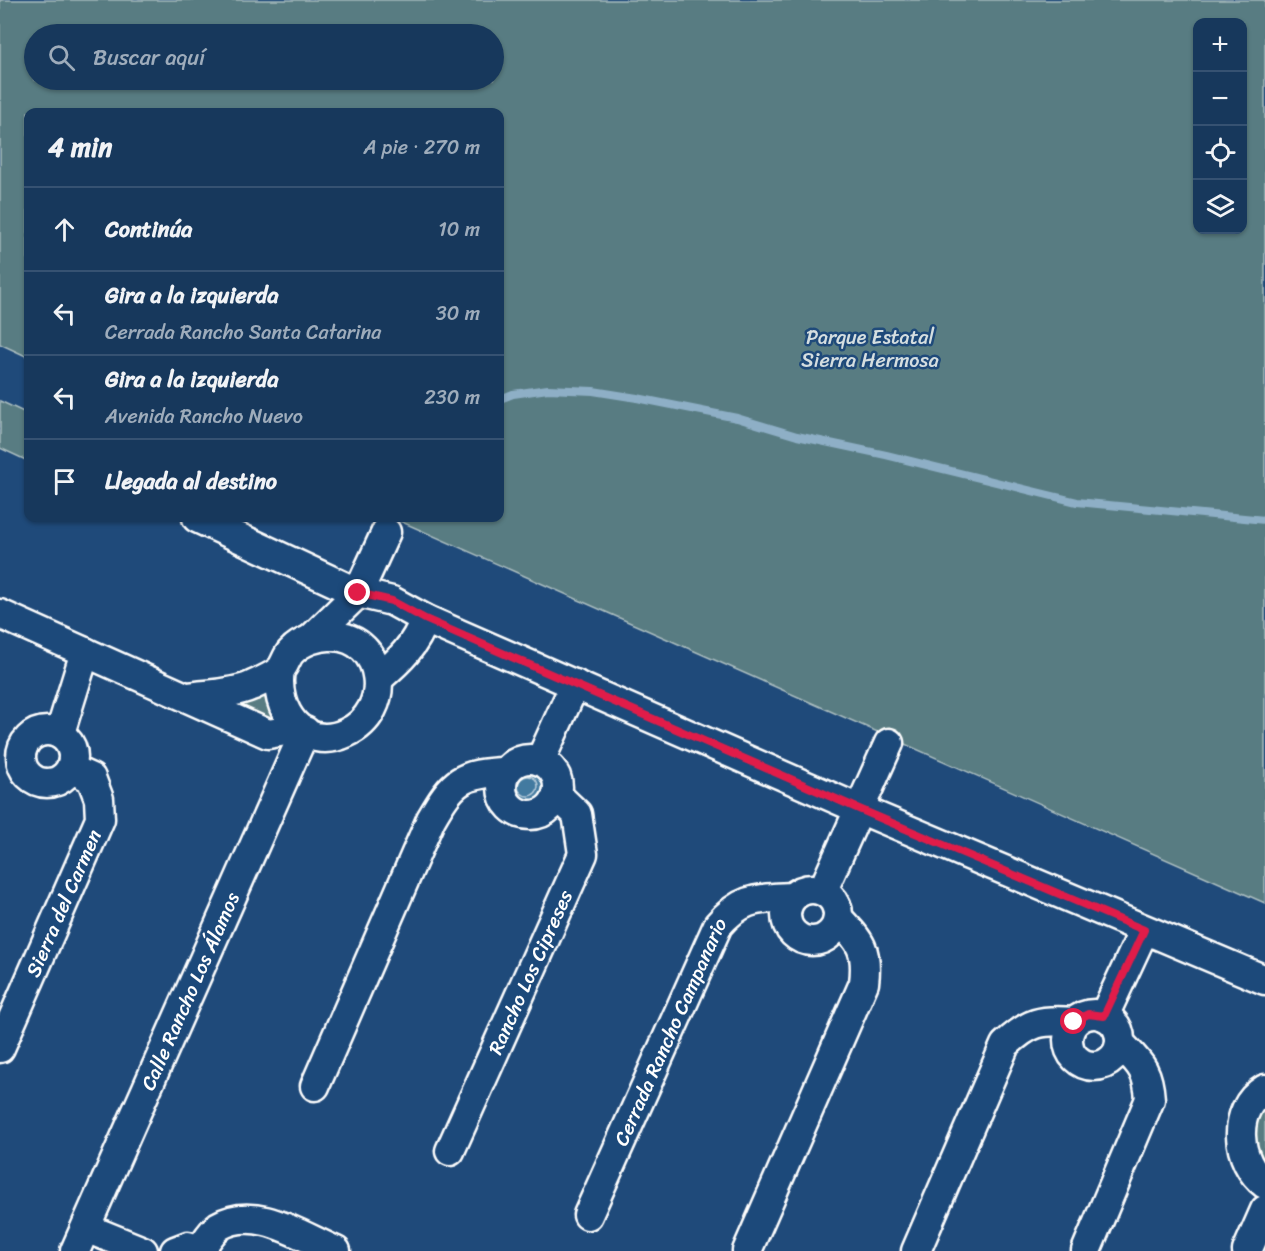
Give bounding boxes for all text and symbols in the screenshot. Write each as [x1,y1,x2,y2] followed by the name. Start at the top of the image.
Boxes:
[1193,18,1247,234] map controls
[1193,18,1247,72] button: +
[24,24,504,90] search box
[93,38,205,77] text: Buscar aquí
[45,41,78,74] icon: search
[1193,72,1247,126] button: −
[48,124,112,170] text: 4 min
[1193,126,1247,180] button: locate
[363,130,480,165] text: A pie · 270 m
[1193,180,1247,234] button: layers
[105,210,192,249] text: Continúa
[438,212,480,247] text: 10 m
[48,213,81,246] icon: ahead
[105,276,278,315] text: Gira a la izquierda
[436,296,480,331] text: 30 m
[48,297,81,330] icon: left
[105,315,381,350] text: Cerrada Rancho Santa Catarina
[801,320,939,378] park label: Parque Estatal Sierra Hermosa
[105,360,278,399] text: Gira a la izquierda
[424,380,480,415] text: 230 m
[48,381,81,414] icon: left
[105,399,303,434] text: Avenida Rancho Nuevo
[105,462,277,501] text: Llegada al destino
[48,465,81,498] icon: arrive
[344,579,370,605] route end
[16,824,111,983] street label: Sierra del Carmen
[478,883,583,1060] street label: Rancho Los Cipreses
[131,886,250,1096] street label: Calle Rancho Los Álamos
[604,909,736,1152] street label: Cerrada Rancho Campanario
[1060,1008,1086,1034] route start

